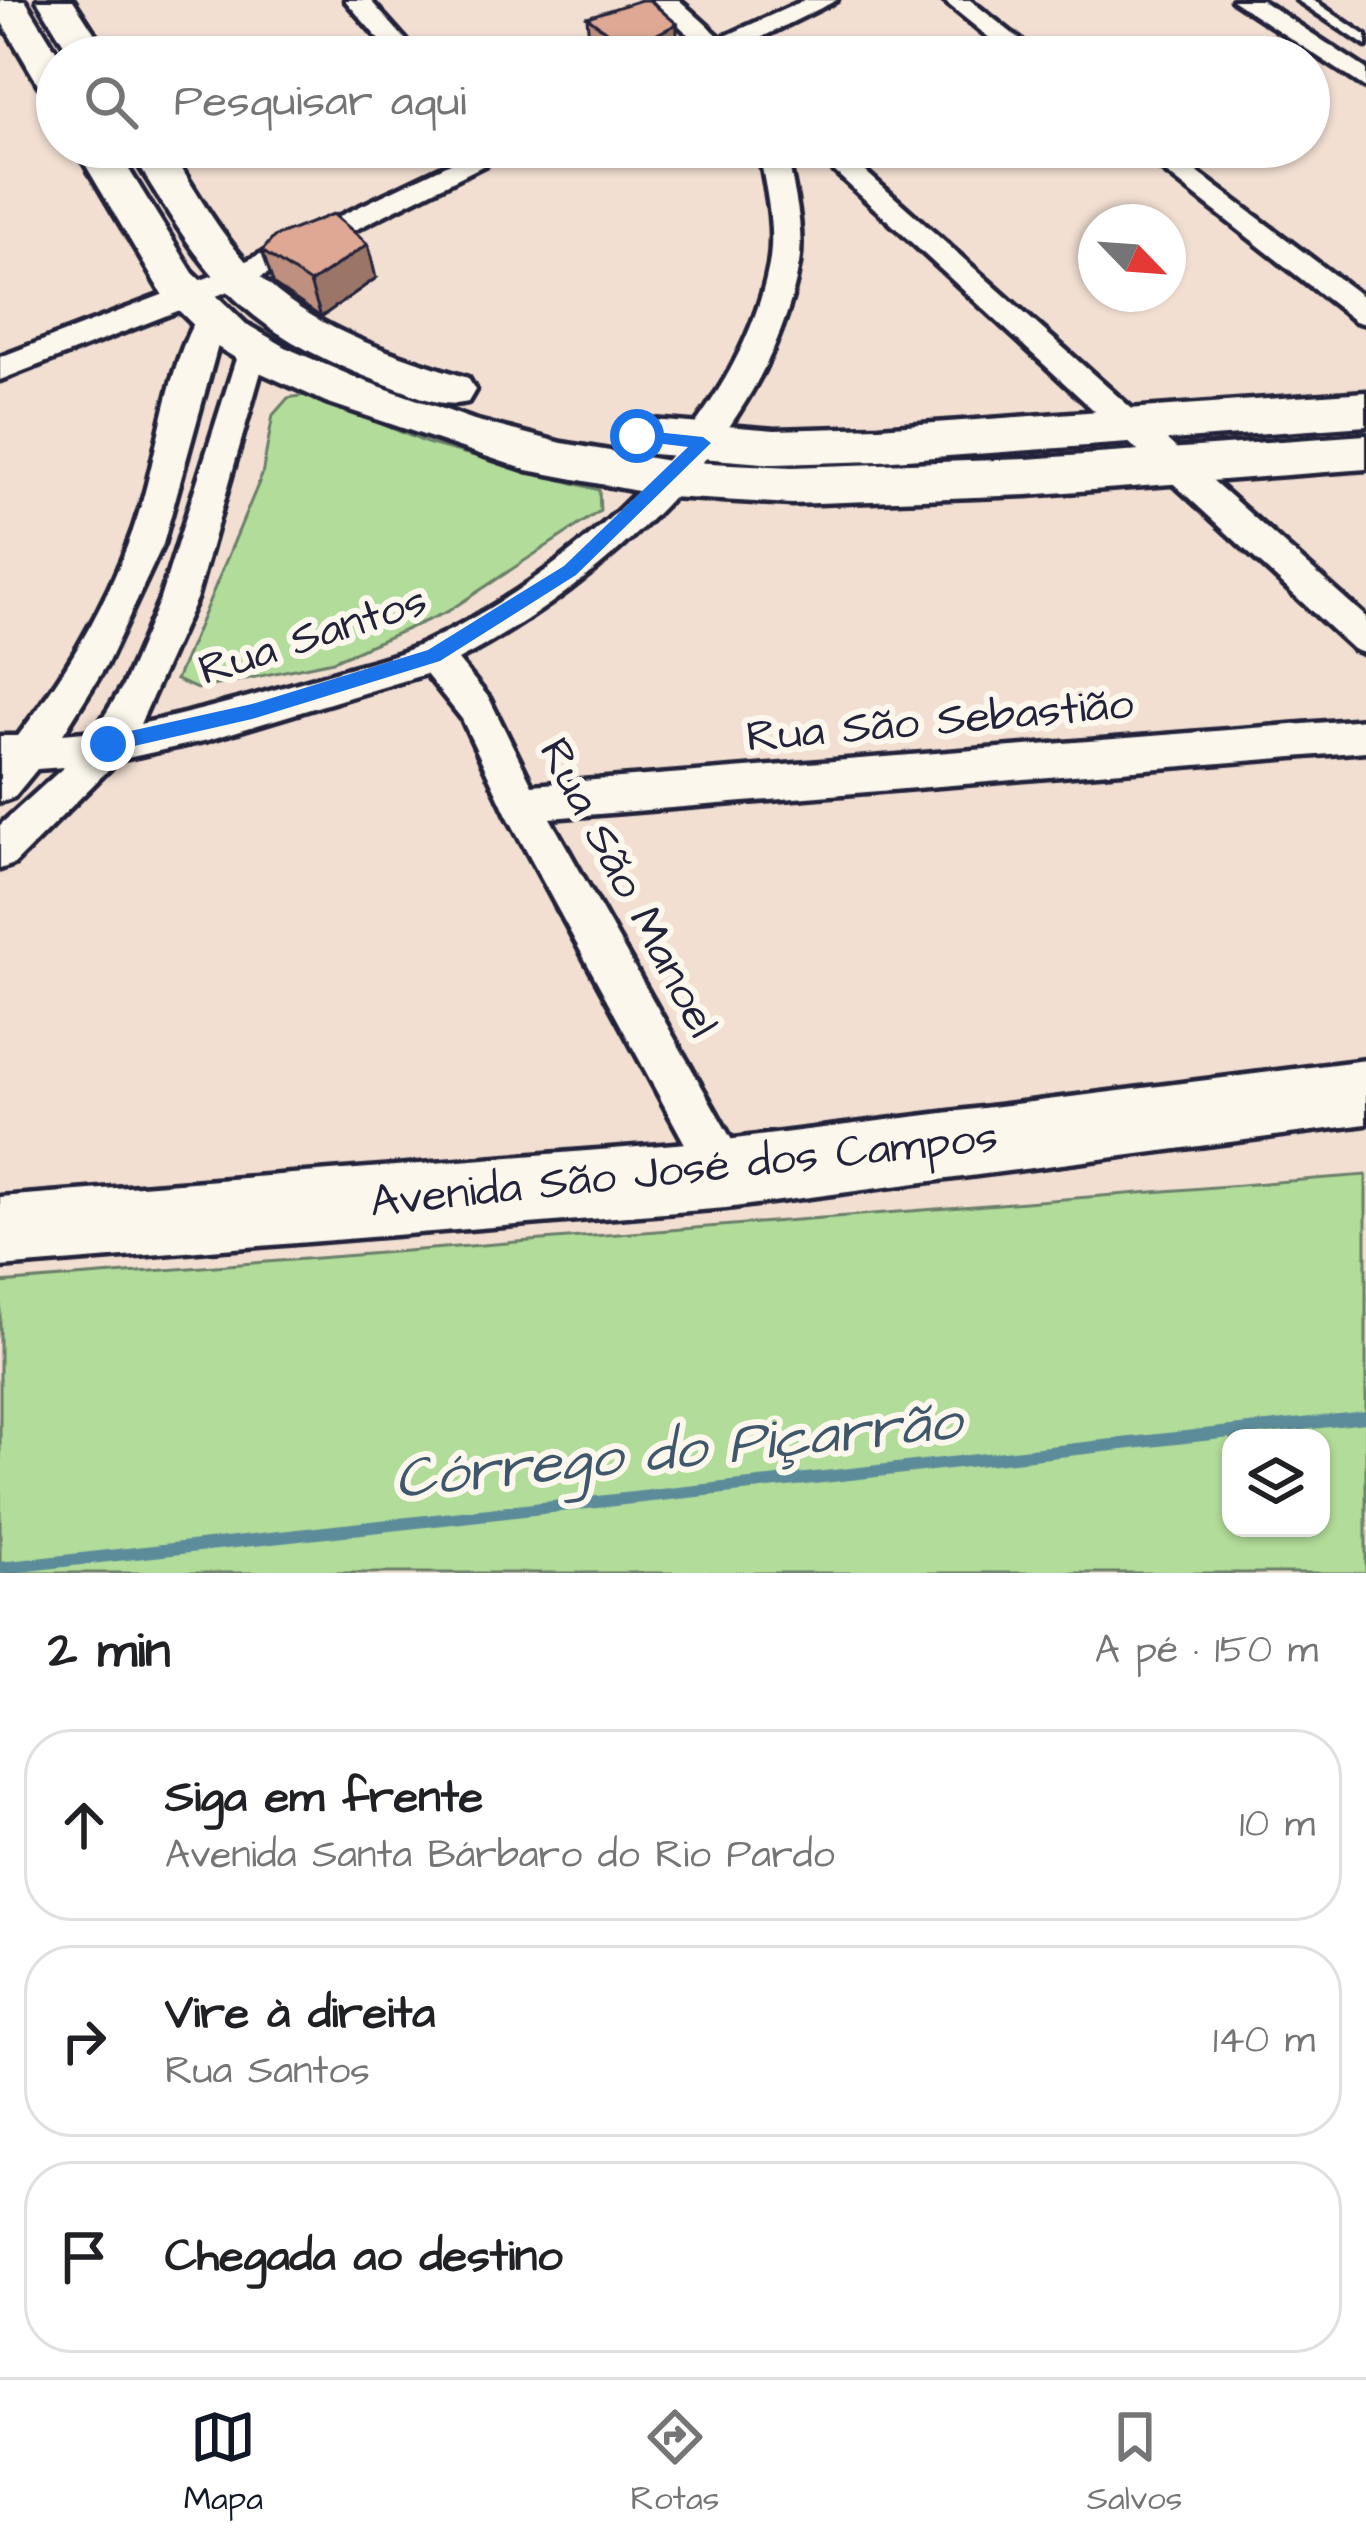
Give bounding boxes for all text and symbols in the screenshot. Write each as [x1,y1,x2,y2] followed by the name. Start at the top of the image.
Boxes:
[36,36,1330,168] search box
[78,69,144,135] icon: search
[174,71,466,133] text: Pesquisar aqui
[1078,204,1186,312] north arrow
[610,409,664,463] route start
[191,570,435,702] street label: Rua Santos
[744,673,1136,769] street label: Rua São Sebastião
[81,717,135,771] route end
[523,728,733,1048] street label: Rua São Manoel
[367,1106,1001,1234] street label: Avenida São José dos Campos
[391,1382,969,1521] water label: Córrego do Piçarrão
[1222,1429,1330,1537] map controls
[1222,1429,1330,1537] button: layers
[48,1616,171,1687] text: 2 min
[1095,1624,1318,1678] text: A pé · 150 m
[165,1767,483,1829] text: Siga em frente
[51,1792,117,1858] icon: ahead
[1239,1798,1315,1852] text: 10 m
[165,1829,835,1883] text: Avenida Santa Bárbaro do Rio Pardo
[165,1983,435,2045] text: Vire à direita
[51,2008,117,2074] icon: right
[1213,2014,1315,2068] text: 140 m
[165,2045,370,2099] text: Rua Santos
[51,2224,117,2290] icon: arrive
[165,2226,563,2288] text: Chegada ao destino
[184,2404,263,2522] tab: Mapa
[631,2404,719,2522] tab: Rotas
[1087,2404,1182,2522] tab: Salvos

